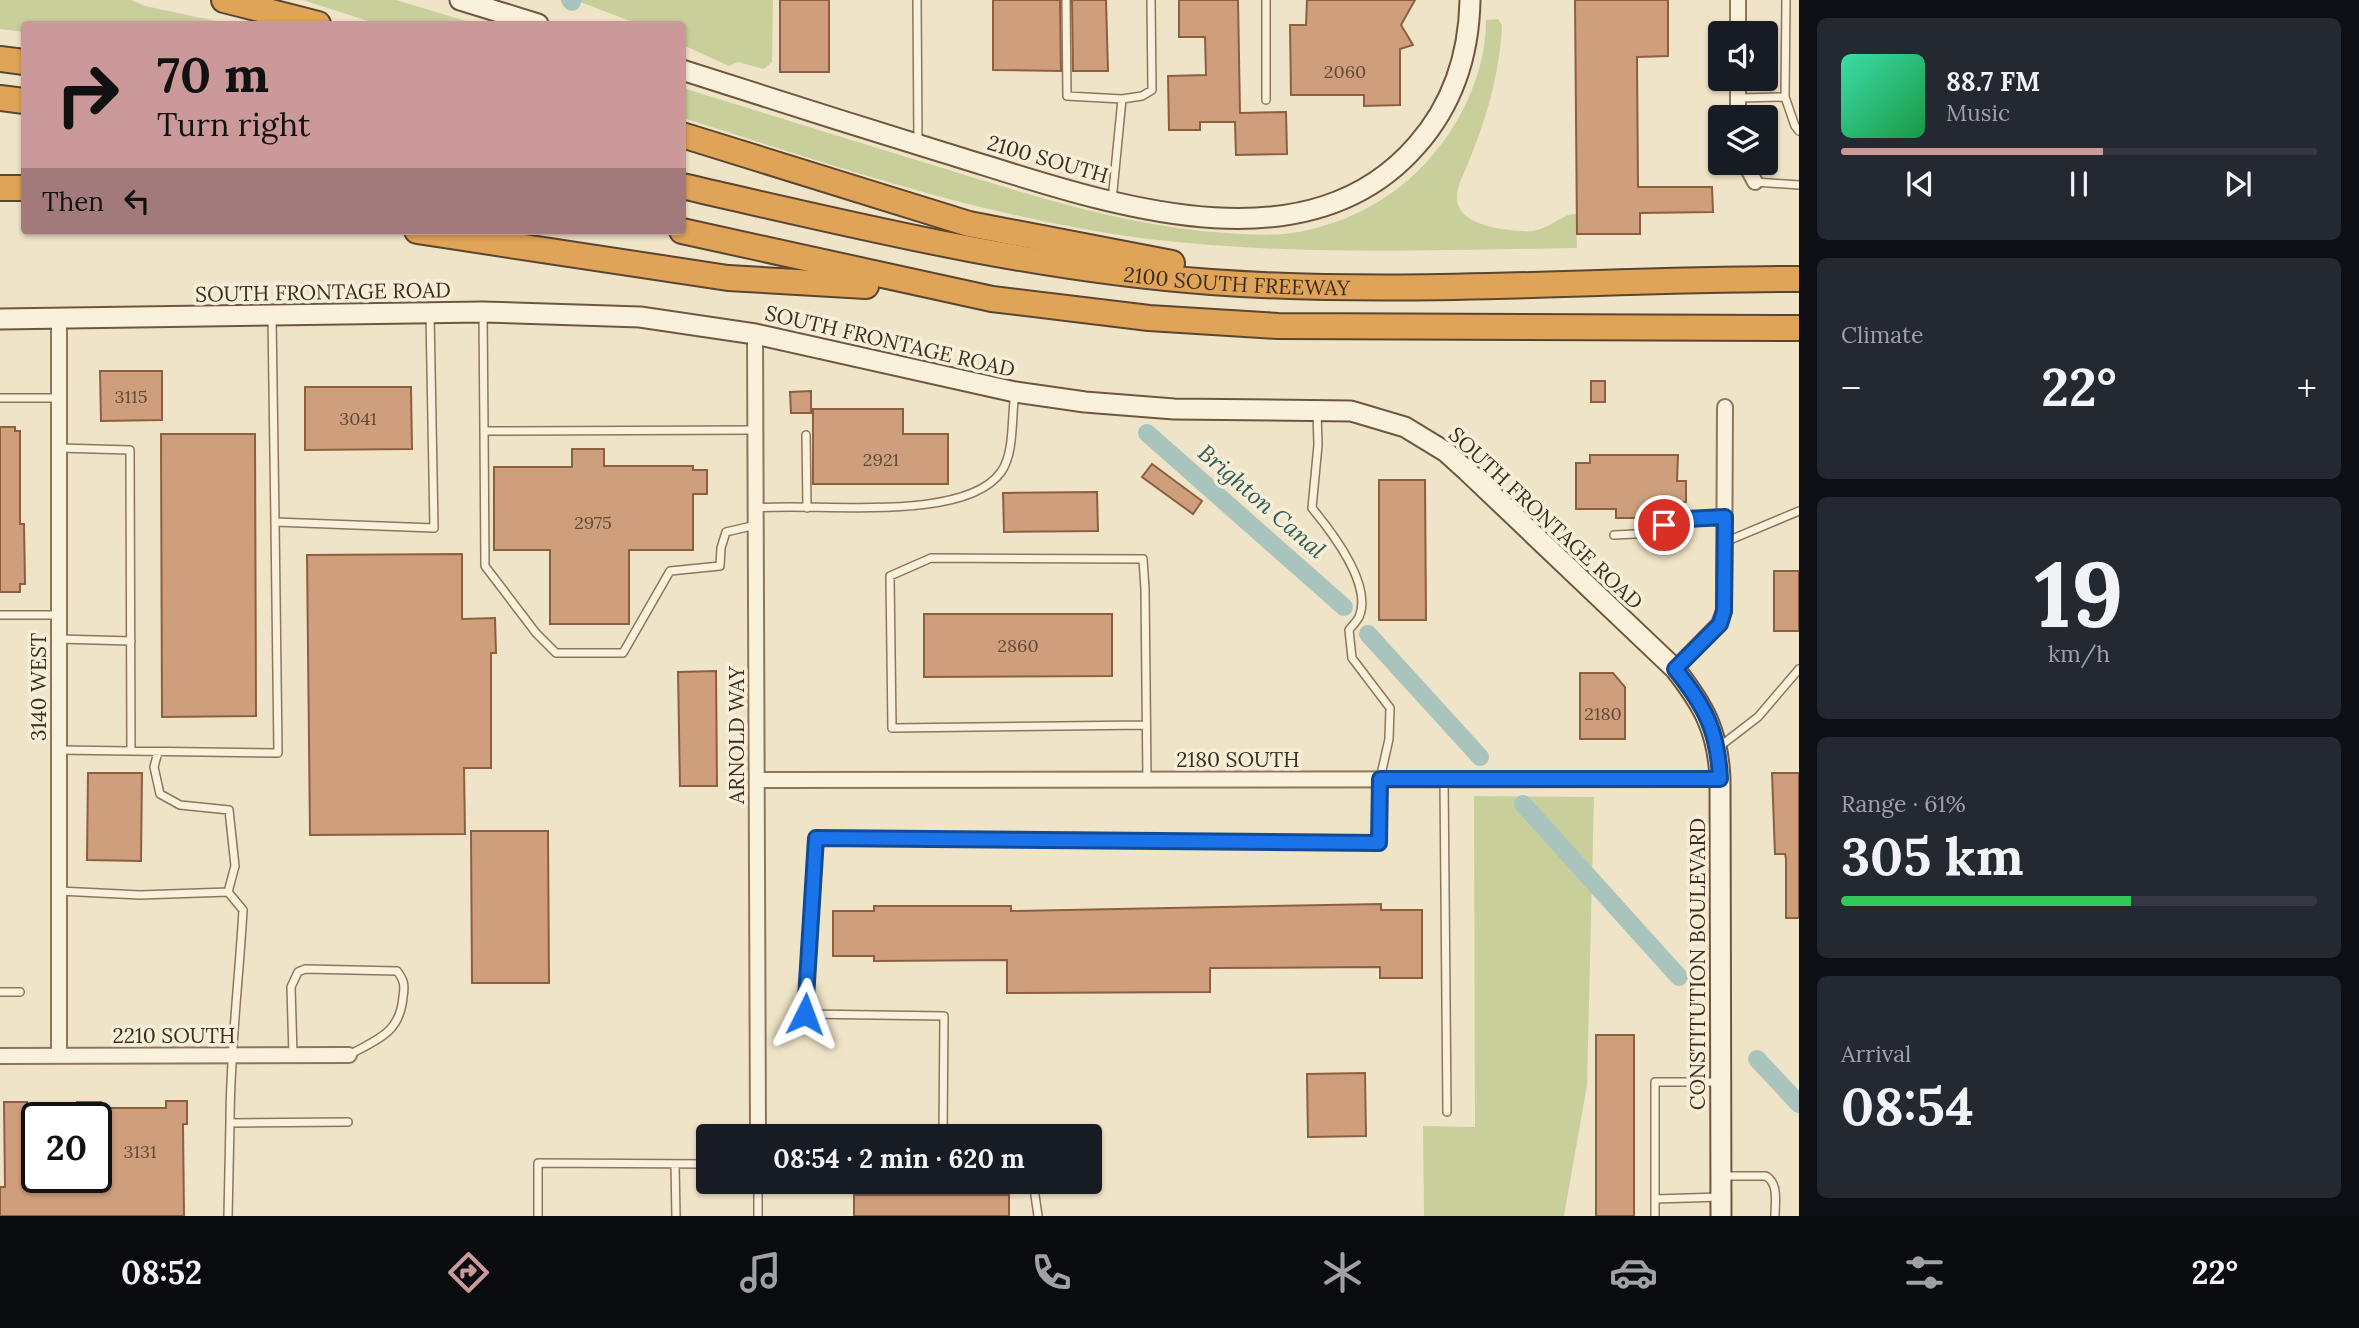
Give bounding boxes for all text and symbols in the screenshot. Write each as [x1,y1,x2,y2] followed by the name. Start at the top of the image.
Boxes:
[1708,21,1778,175] map controls
[1708,21,1778,91] button: sound
[157,43,269,105] text: 70 m
[42,49,133,140] icon: right
[1324,60,1366,83] house number: 2060
[1946,65,2040,98] text: 88.7 FM
[1946,98,2010,127] text: Music
[157,104,310,145] text: Turn right
[1708,105,1778,175] button: layers
[984,129,1112,189] street label: 2100 SOUTH
[1901,165,1939,203] icon: previous
[2060,165,2098,203] icon: pause
[2219,165,2257,203] icon: next
[118,182,156,220] icon: left
[42,185,104,218] text: Then
[1122,260,1351,301] street label: 2100 SOUTH FREEWAY
[195,276,451,308] street label: SOUTH FRONTAGE ROAD
[762,299,1018,383] street label: SOUTH FRONTAGE ROAD
[1841,320,1923,349] text: Climate
[2041,354,2117,420] text: 22°
[1841,364,1861,412] text: −
[2297,364,2317,412] text: +
[115,385,147,408] house number: 3115
[339,407,377,430] house number: 3041
[1443,421,1649,615] street label: SOUTH FRONTAGE ROAD
[1192,438,1332,565] water label: Brighton Canal
[863,448,899,471] house number: 2921
[1634,495,1694,555] pin
[1645,506,1683,544] icon: arrive
[574,511,612,534] house number: 2975
[2034,535,2124,652] text: 19
[25,633,52,741] street label: 3140 WEST
[997,634,1039,657] house number: 2860
[2048,639,2110,668] text: km/h
[723,665,750,805] street label: ARNOLD WAY
[1584,702,1622,725] house number: 2180
[1176,746,1300,773] street label: 2180 SOUTH
[1841,789,1966,818] text: Range · 61%
[1684,818,1711,1110] street label: CONSTITUTION BOULEVARD
[1841,823,2024,889] text: 305 km
[768,977,842,1051] position arrow
[113,1022,235,1049] street label: 2210 SOUTH
[1841,1039,1911,1068] text: Arrival
[1841,1073,1974,1139] text: 08:54
[21,1102,112,1193] speed limit sign: 20
[123,1140,157,1163] house number: 3131
[773,1142,1025,1175] text: 08:54 · 2 min · 620 m
[444,1248,493,1297] icon: directions
[736,1248,785,1297] icon: music
[1027,1248,1076,1297] icon: phone
[1318,1248,1367,1297] icon: climate
[1609,1248,1658,1297] icon: car
[1900,1248,1949,1297] icon: filters
[121,1252,202,1293] text: 08:52
[2192,1252,2238,1293] text: 22°

